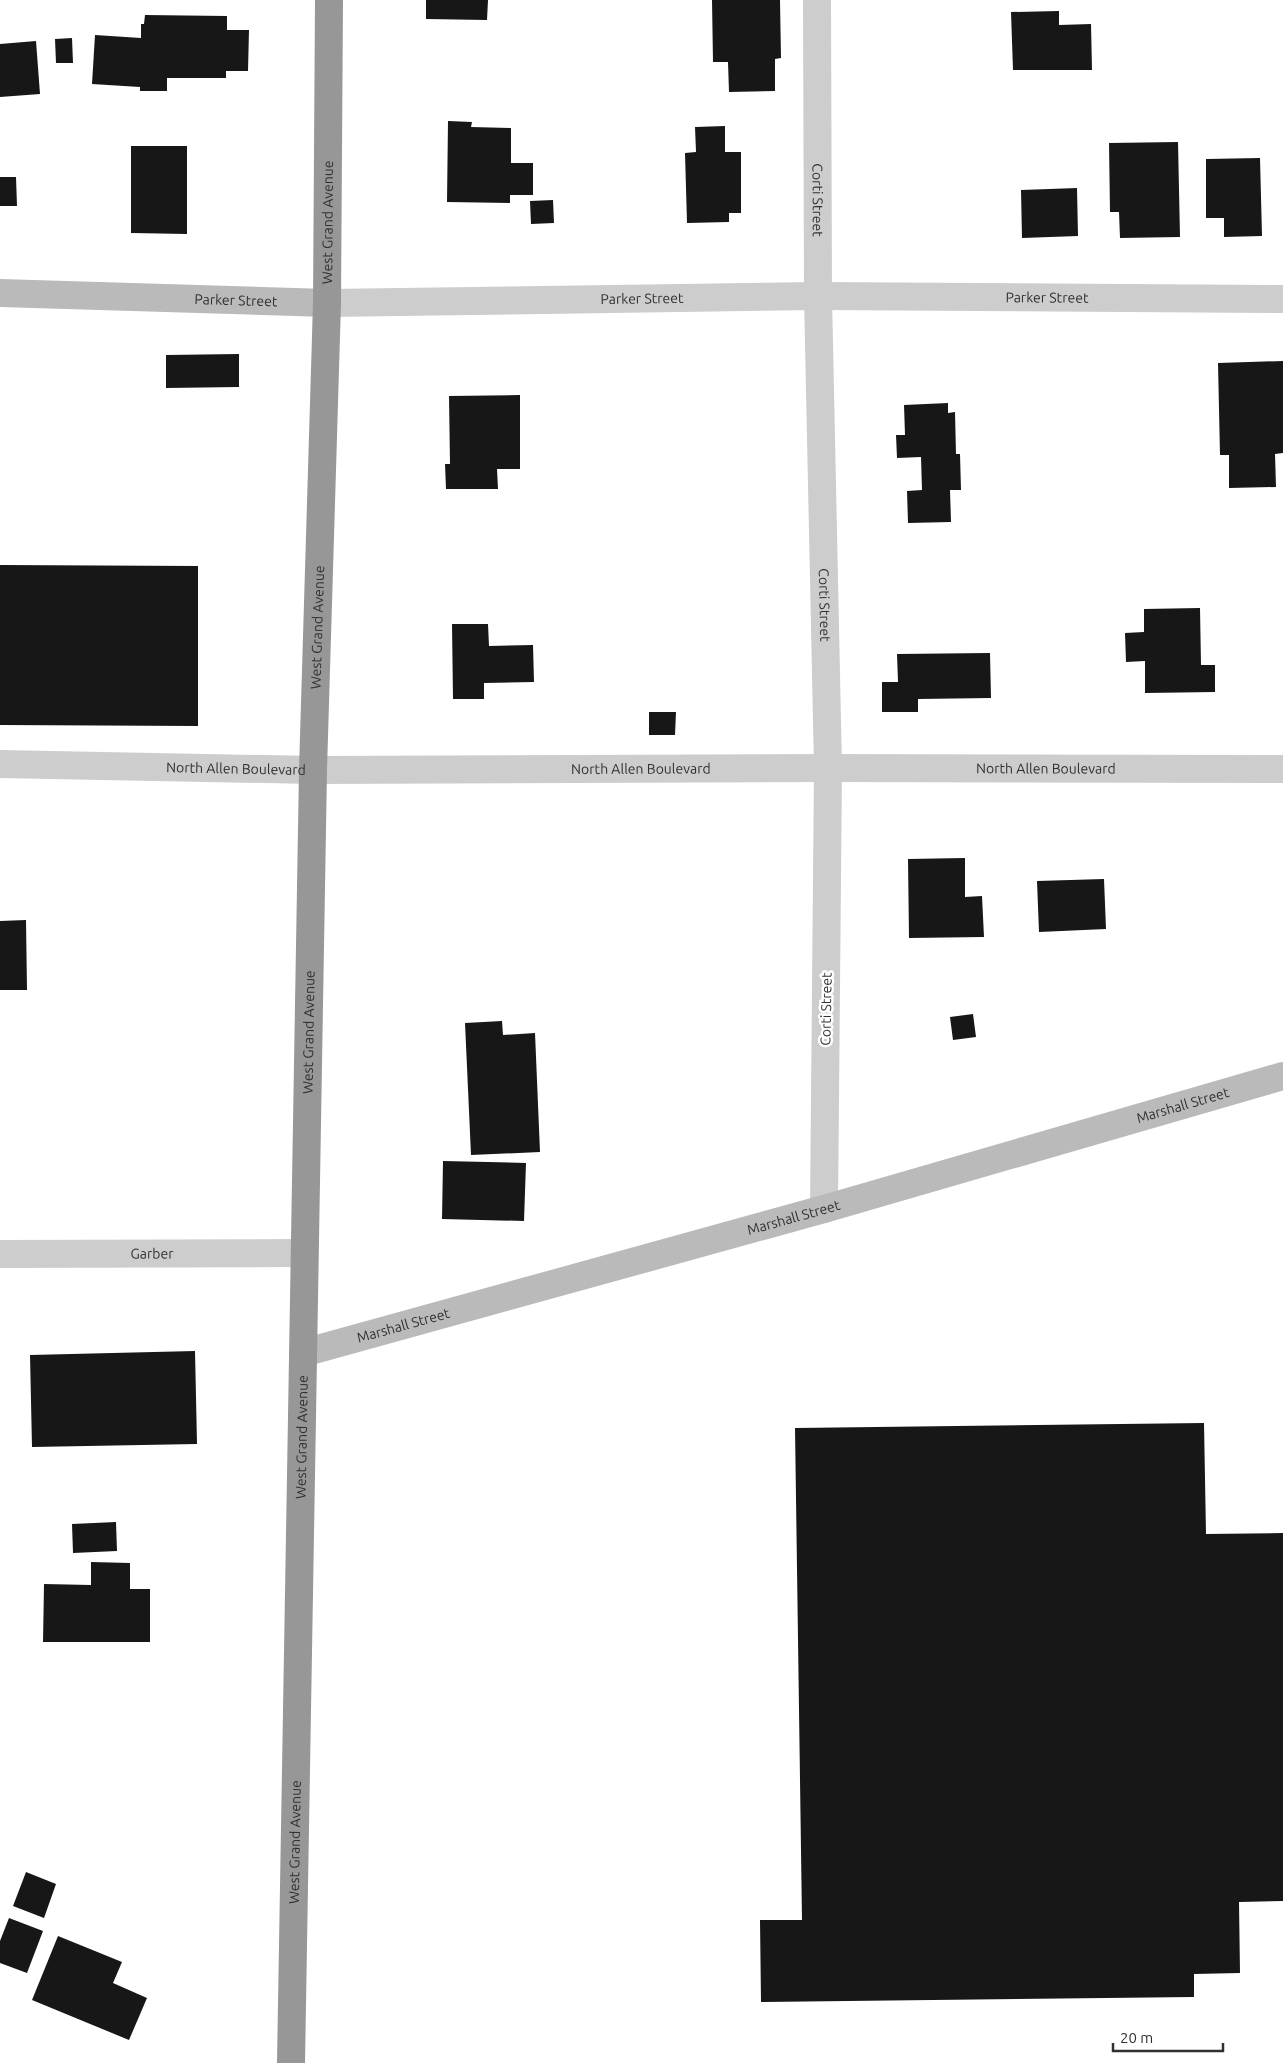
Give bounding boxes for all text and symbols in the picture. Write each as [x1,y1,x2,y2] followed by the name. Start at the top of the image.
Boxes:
[319,160,336,284] street label: West Grand Avenue
[810,163,826,237] street label: Corti Street
[1005,289,1089,306] street label: Parker Street
[600,290,684,307] street label: Parker Street
[194,291,278,309] street label: Parker Street
[307,565,327,689] street label: West Grand Avenue
[816,568,833,642] street label: Corti Street
[166,759,306,778] street label: North Allen Boulevard
[571,760,711,777] street label: North Allen Boulevard
[976,760,1116,777] street label: North Allen Boulevard
[299,970,318,1094] street label: West Grand Avenue
[817,972,835,1046] street label: Corti Street
[1135,1084,1231,1126] street label: Marshall Street
[745,1197,842,1238] street label: Marshall Street
[130,1245,174,1262] street label: Garber
[355,1305,452,1346] street label: Marshall Street
[293,1375,311,1499] street label: West Grand Avenue
[286,1780,304,1904] street label: West Grand Avenue
[1113,2020,1223,2052] scale bar
[1120,2029,1153,2046] text: 20 m

